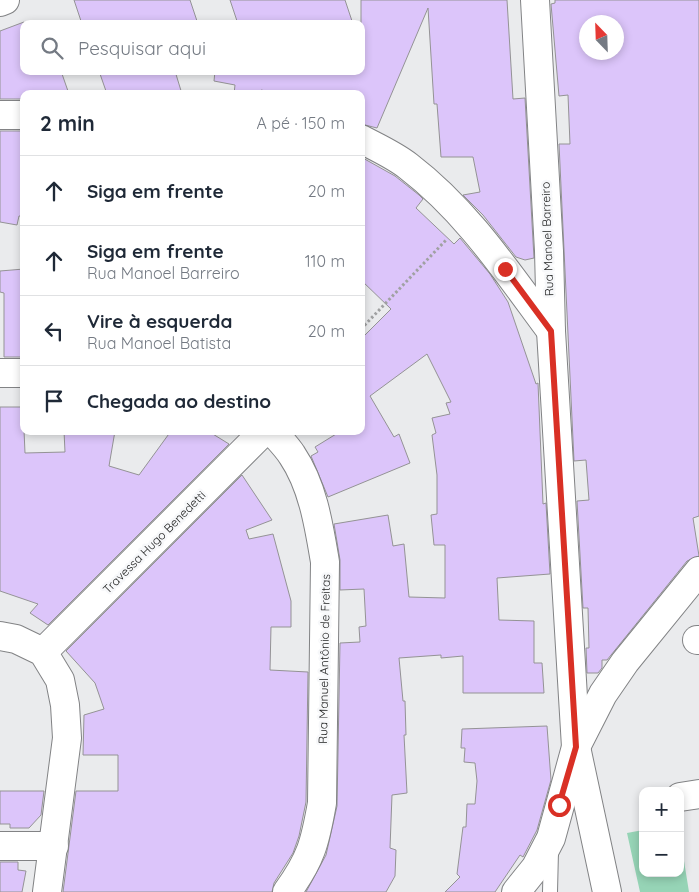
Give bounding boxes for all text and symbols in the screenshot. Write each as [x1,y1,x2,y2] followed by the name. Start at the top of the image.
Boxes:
[579,15,624,60] north arrow
[20,20,365,75] search box
[38,34,66,62] icon: search
[78,36,206,60] text: Pesquisar aqui
[40,110,95,136] text: 2 min
[257,113,345,133] text: A pé · 150 m
[40,177,68,205] icon: ahead
[87,179,224,203] text: Siga em frente
[308,181,345,201] text: 20 m
[538,182,556,296] street label: Rua Manoel Barreiro
[87,239,224,263] text: Siga em frente
[40,247,68,275] icon: ahead
[305,251,345,271] text: 110 m
[494,258,517,281] route end
[87,263,240,283] text: Rua Manoel Barreiro
[87,309,232,333] text: Vire à esquerda
[40,317,68,345] icon: left
[308,321,345,341] text: 20 m
[87,333,231,353] text: Rua Manoel Batista
[40,387,68,415] icon: arrive
[87,389,271,413] text: Chegada ao destino
[99,487,209,597] street label: Travessa Hugo Benedetti
[315,574,333,744] street label: Rua Manuel Antônio de Freitas
[639,787,684,877] map controls
[639,787,684,832] button: +
[548,794,571,817] route start
[639,832,684,877] button: −

